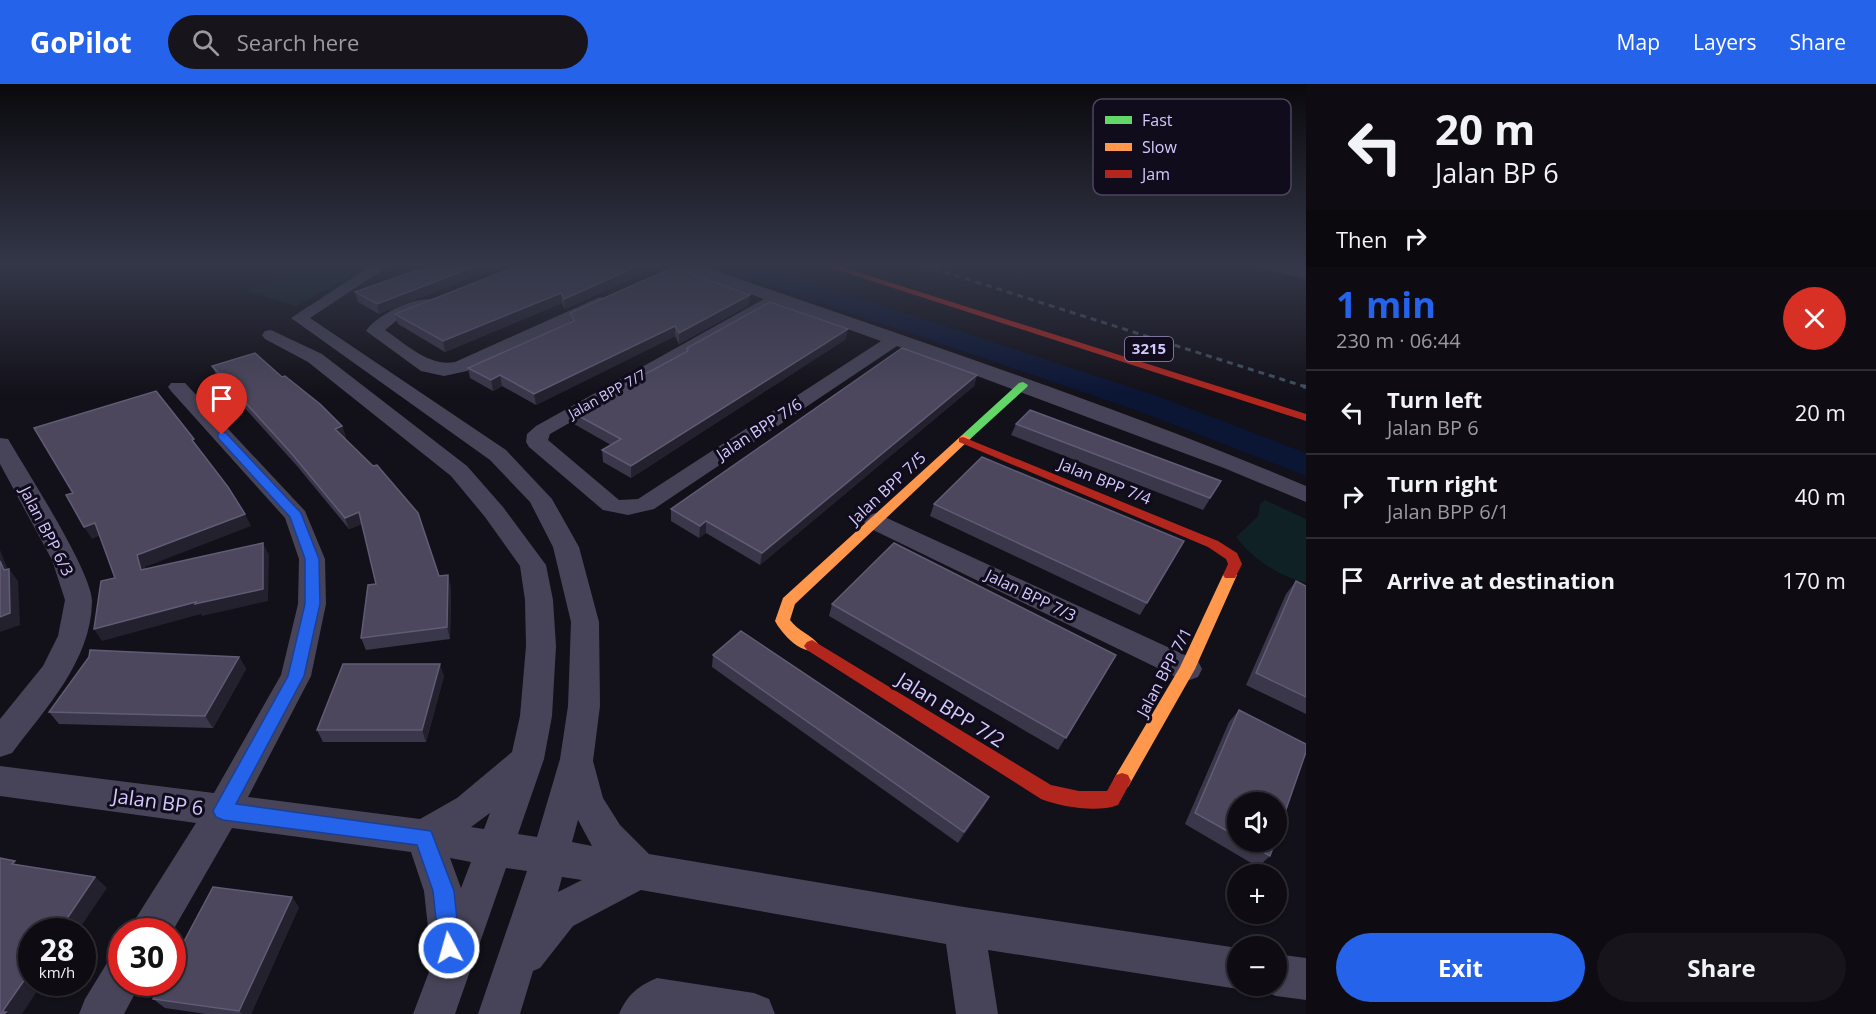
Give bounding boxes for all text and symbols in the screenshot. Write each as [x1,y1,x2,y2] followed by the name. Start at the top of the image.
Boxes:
[168,15,588,69] search box
[30,23,132,61] text: GoPilot
[189,26,222,59] icon: search
[237,27,359,57] text: Search here
[1617,28,1660,56] text: Map
[1693,28,1757,56] text: Layers
[1790,28,1846,56] text: Share
[1093,99,1291,195] legend
[1435,100,1535,157] text: 20 m
[1336,108,1414,186] icon: left
[1142,109,1173,131] text: Fast
[1142,136,1177,158] text: Slow
[1435,154,1559,191] text: Jalan BP 6
[1140,163,1170,185] text: Jam
[1399,222,1432,255] icon: right
[1336,224,1387,254] text: Then
[1336,280,1436,329] text: 1 min
[1783,287,1846,350] button: close
[1336,327,1461,354] text: 230 m · 06:44
[1125,337,1173,361] road number: 3215
[563,364,649,424] street label: Jalan BPP 7/7
[196,373,247,435] pin
[205,382,238,415] icon: arrive
[1387,384,1482,414] text: Turn left
[710,393,806,466] street label: Jalan BPP 7/6
[1336,396,1369,429] icon: left
[1795,397,1846,427] text: 20 m
[1387,414,1479,441] text: Jalan BP 6
[842,447,930,531] street label: Jalan BPP 7/5
[1054,452,1155,510] street label: Jalan BPP 7/4
[1387,468,1498,498] text: Turn right
[1336,480,1369,513] icon: right
[14,481,79,580] street label: Jalan BPP 6/3
[1795,481,1846,511] text: 40 m
[1387,498,1510,525] text: Jalan BPP 6/1
[980,563,1080,626] street label: Jalan BPP 7/3
[1336,564,1369,597] icon: arrive
[1387,565,1615,595] text: Arrive at destination
[1782,565,1846,595] text: 170 m
[1130,624,1197,722] street label: Jalan BPP 7/1
[890,665,1010,753] street label: Jalan BPP 7/2
[109,781,205,821] street label: Jalan BP 6
[1227,792,1287,996] map controls
[1227,792,1287,852] button: sound
[1227,864,1287,924] button: +
[417,916,481,980] position arrow
[108,918,186,996] speed limit sign: 30
[40,929,74,970] text: 28
[1336,933,1585,1002] button: Exit
[1597,933,1846,1002] button: Share
[1227,936,1287,996] button: −
[39,962,75,982] text: km/h

